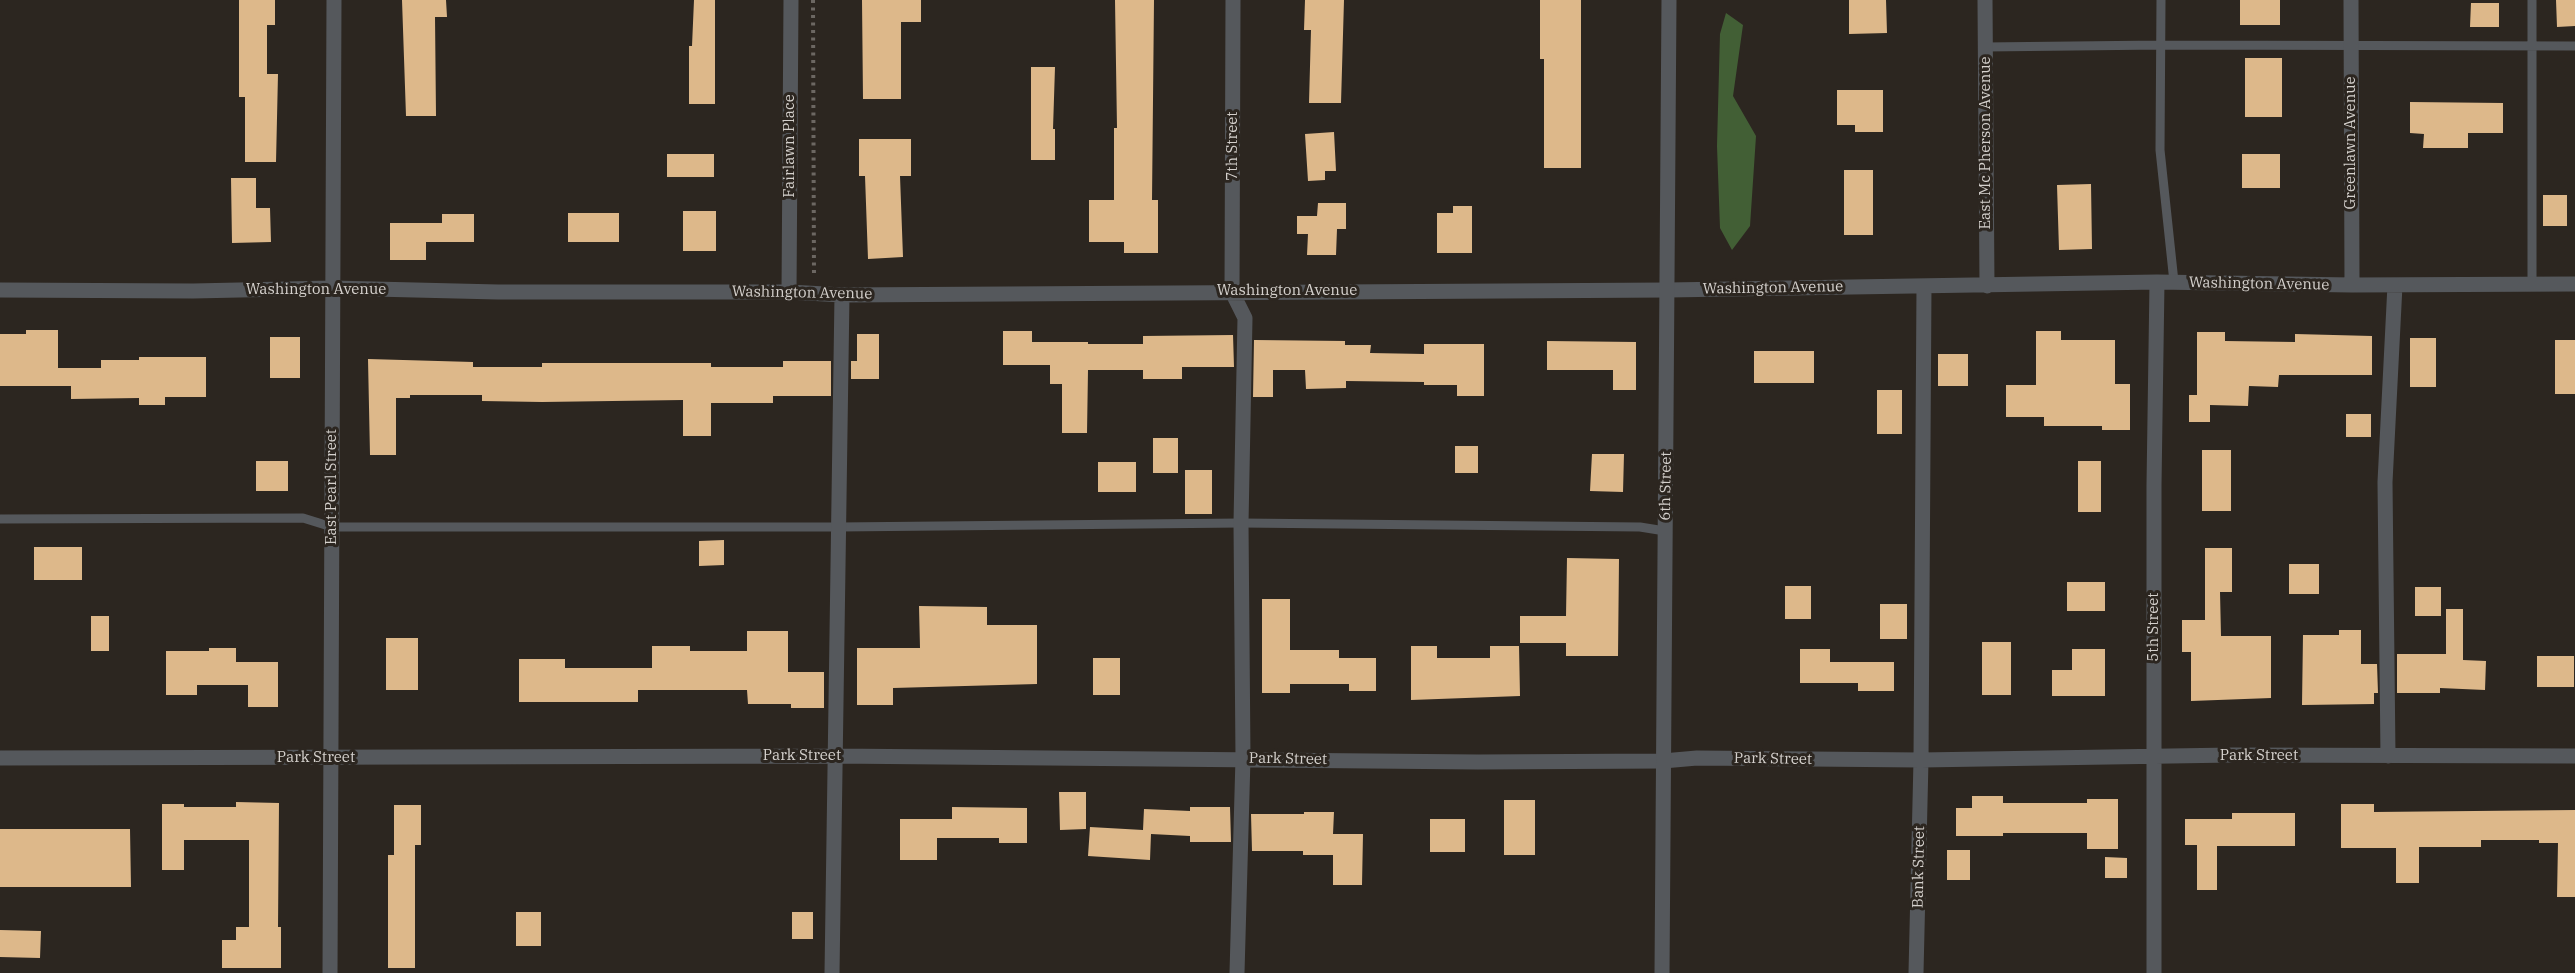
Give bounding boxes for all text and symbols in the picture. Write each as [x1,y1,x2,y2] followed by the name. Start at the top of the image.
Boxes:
[1977,56,1995,230] street label: East Mc Pherson Avenue
[2342,76,2360,210] street label: Greenlawn Avenue
[781,94,799,198] street label: Fairlawn Place
[1224,111,1242,181] street label: 7th Street
[2189,274,2329,294] street label: Washington Avenue
[1703,278,1843,298] street label: Washington Avenue
[246,281,386,299] street label: Washington Avenue
[1217,282,1357,300] street label: Washington Avenue
[732,283,872,303] street label: Washington Avenue
[323,429,341,545] street label: East Pearl Street
[1656,451,1676,521] street label: 6th Street
[2145,592,2163,662] street label: 5th Street
[763,747,841,765] street label: Park Street
[2220,747,2298,765] street label: Park Street
[277,749,355,767] street label: Park Street
[1249,749,1327,769] street label: Park Street
[1734,749,1812,769] street label: Park Street
[1909,826,1929,908] street label: Bank Street

